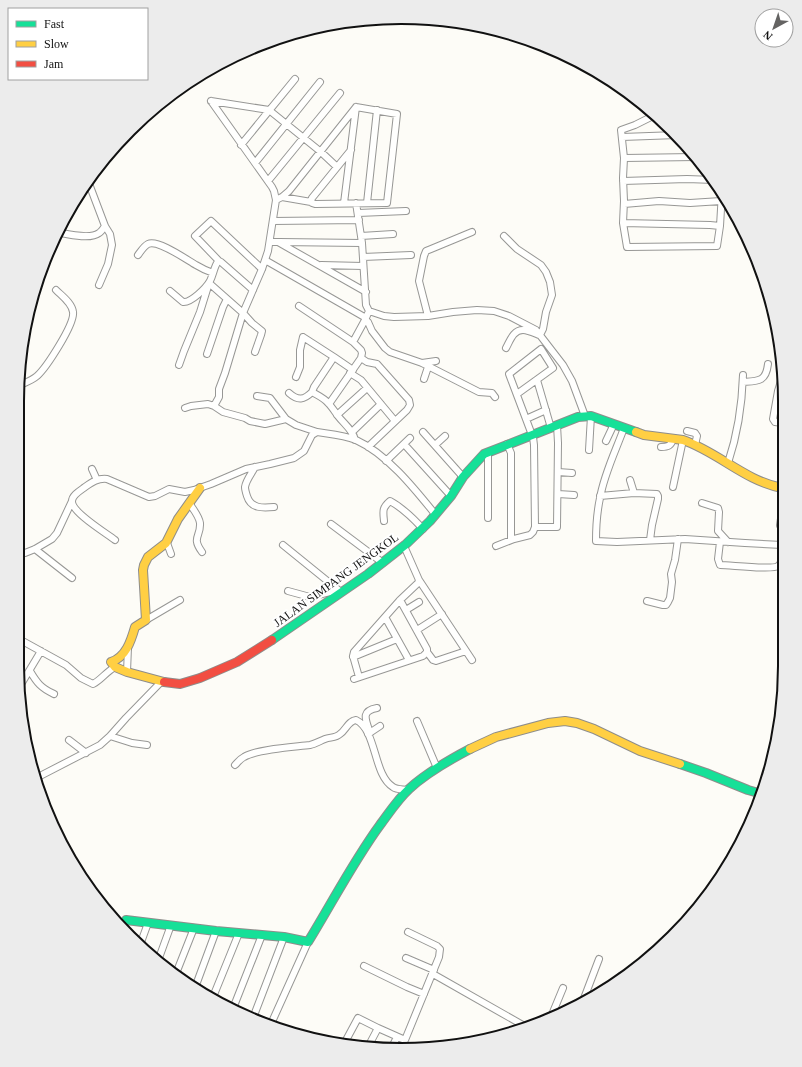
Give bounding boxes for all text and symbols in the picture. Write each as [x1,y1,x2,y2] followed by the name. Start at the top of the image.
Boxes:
[8,8,148,80] legend
[754,8,794,48] north arrow
[44,17,65,31] text: Fast
[761,28,774,43] text: N
[44,37,69,51] text: Slow
[44,57,64,71] text: Jam
[271,530,401,630] street label: JALAN SIMPANG JENGKOL

